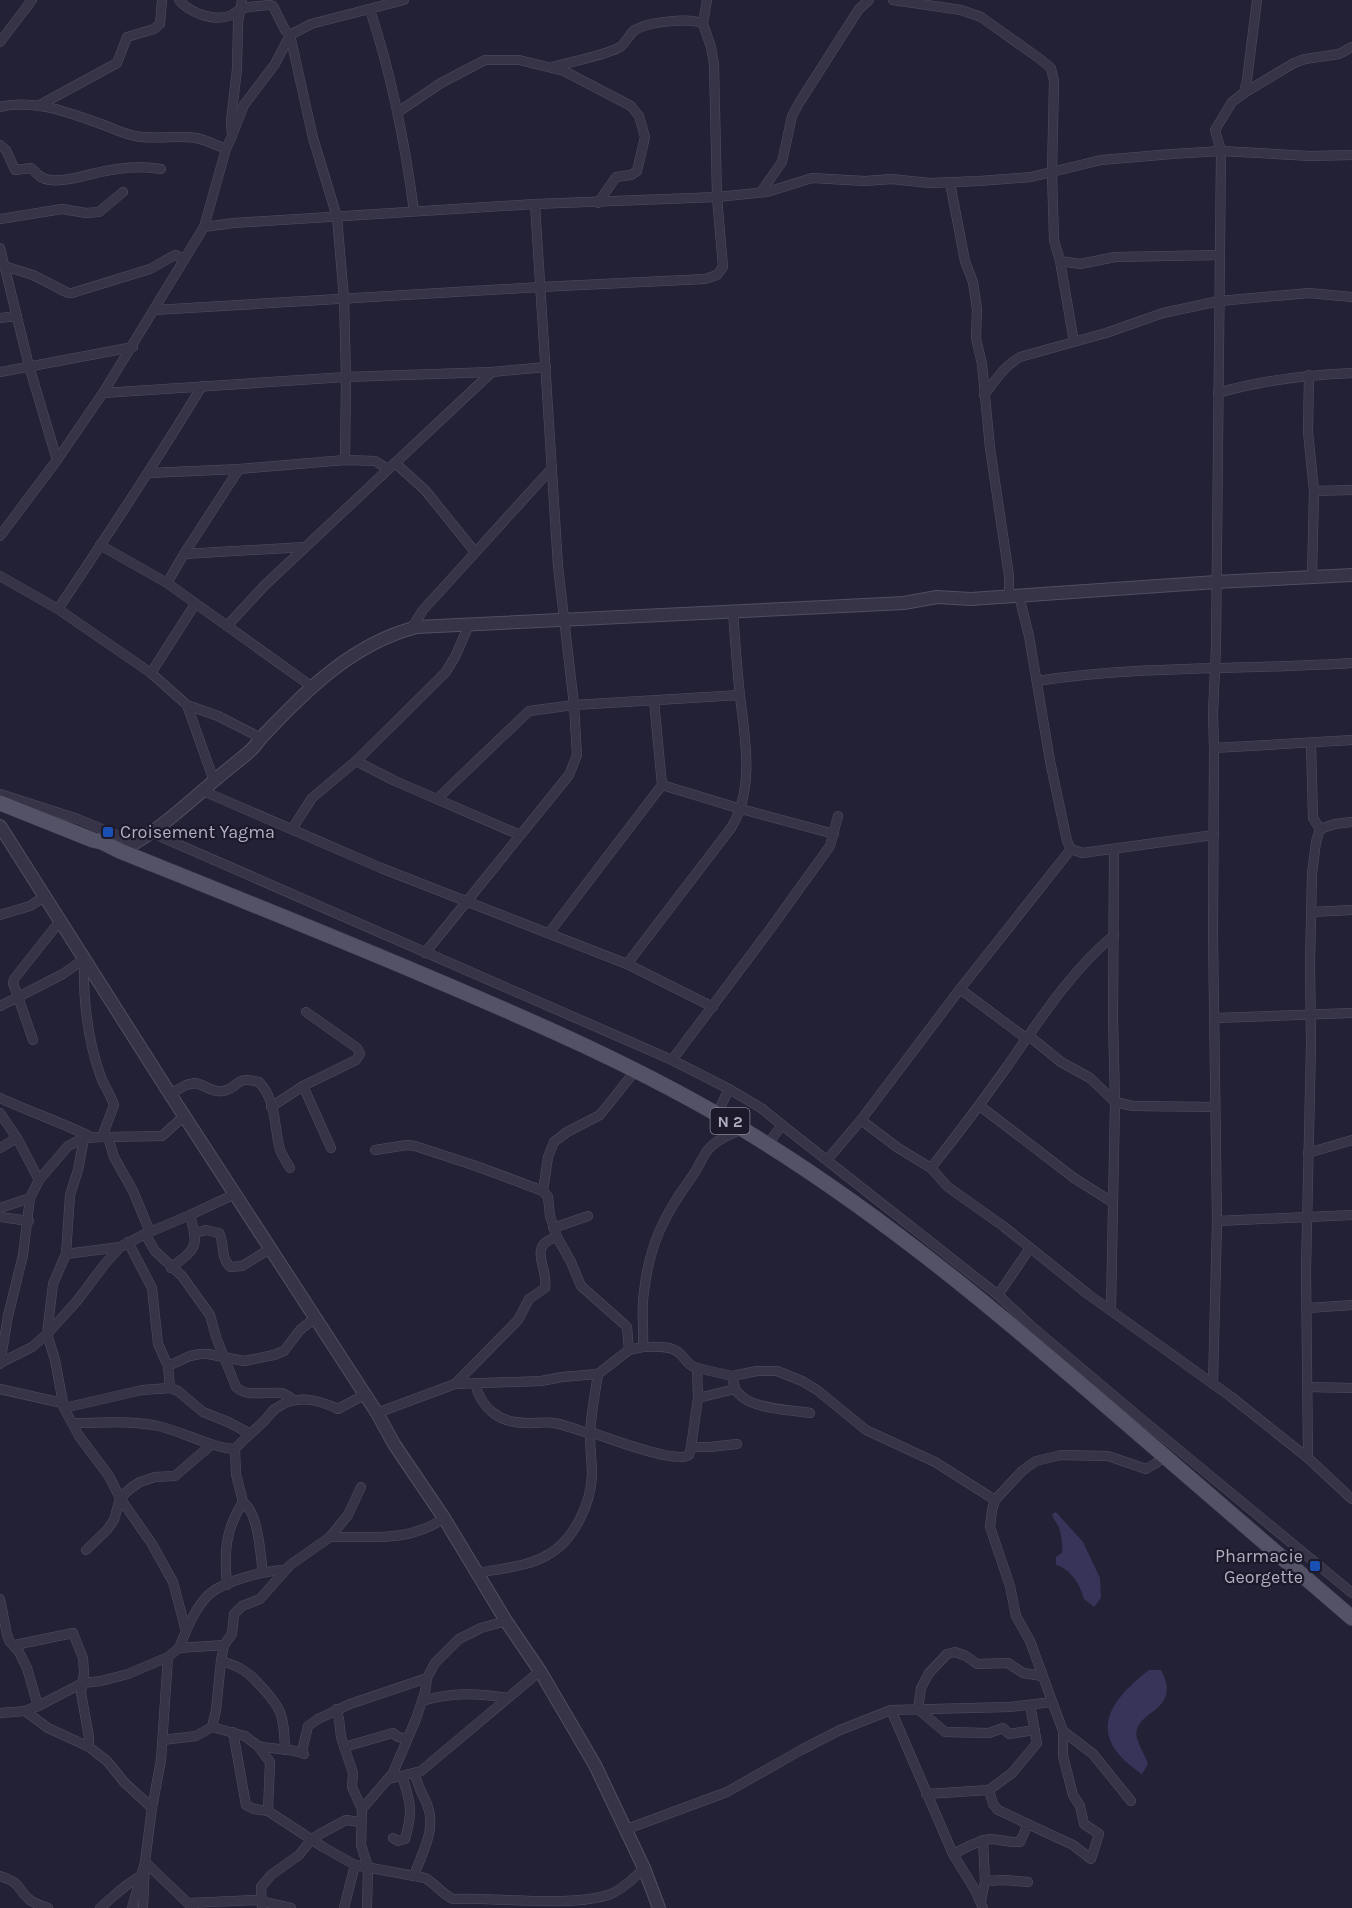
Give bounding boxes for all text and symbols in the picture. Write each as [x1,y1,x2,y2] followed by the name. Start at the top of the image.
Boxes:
[120,821,275,843] place label: Croisement Yagma
[101,825,115,839] marker: Croisement Yagma
[710,1108,750,1134] road number: N 2
[1215,1545,1303,1588] place label: Pharmacie Georgette
[1308,1559,1322,1573] marker: Pharmacie Georgette

